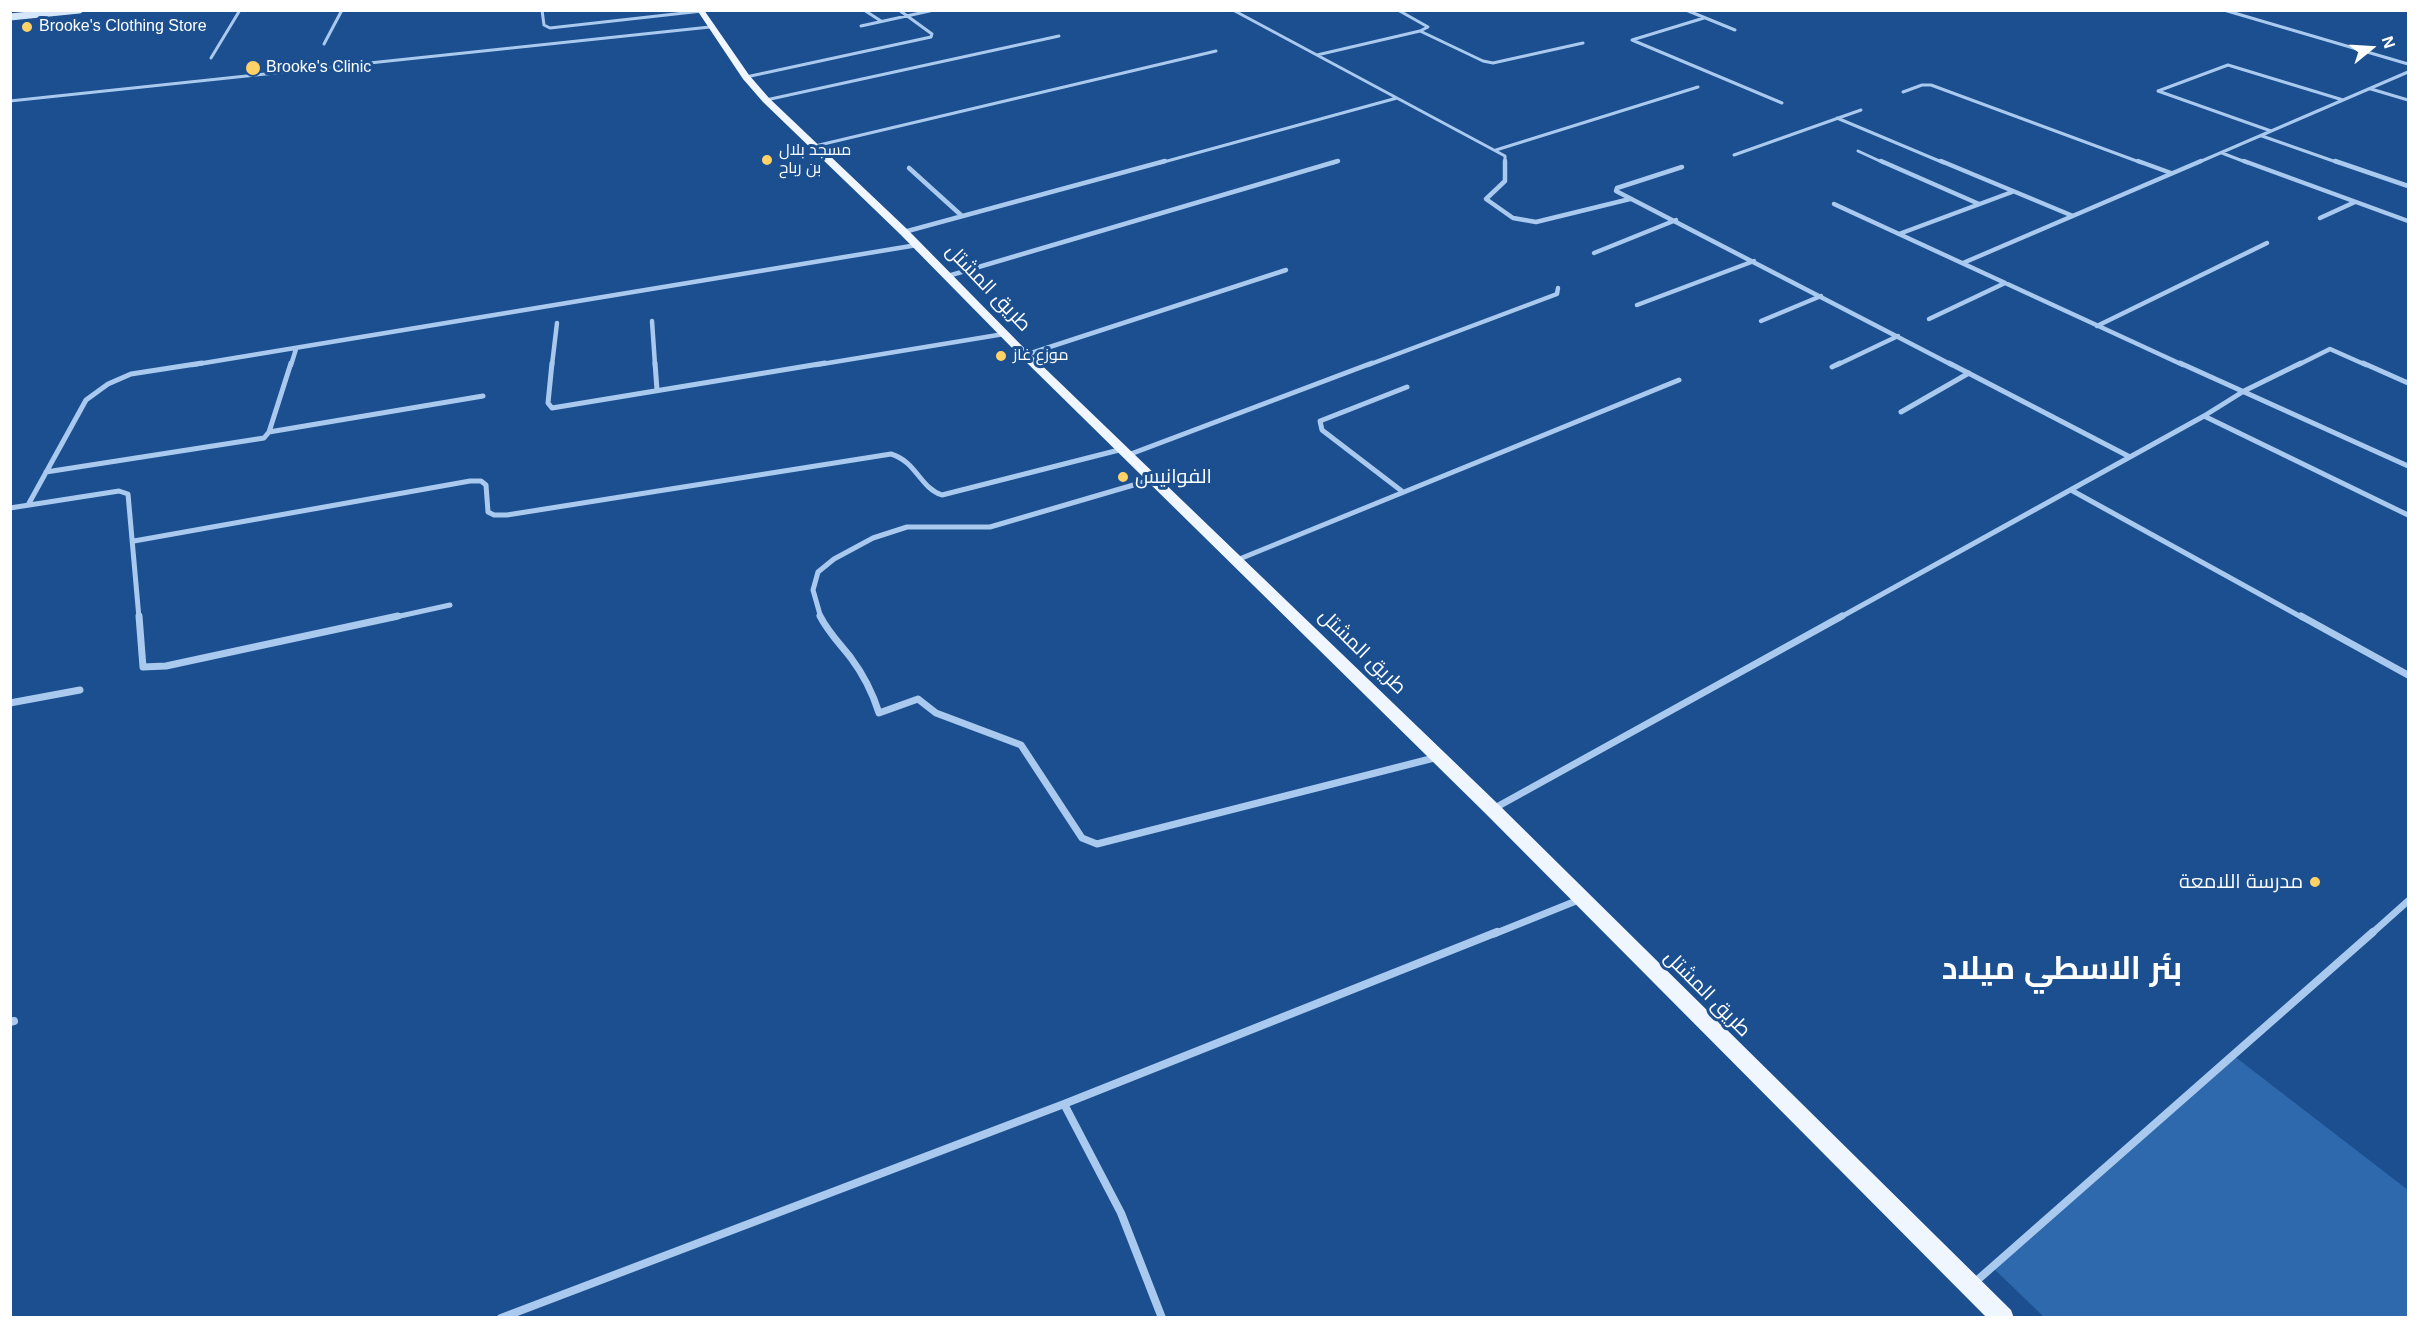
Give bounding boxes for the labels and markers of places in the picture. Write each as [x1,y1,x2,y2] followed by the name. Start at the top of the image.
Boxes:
[39,17,207,37] place label: Brooke's Clothing Store
[20,20,34,34] marker: Brooke's Clothing Store
[266,58,371,78] place label: Brooke's Clinic
[244,59,262,77] marker: Brooke's Clinic
[779,141,851,179] place label: مسجد بلال بن رباح
[760,153,774,167] marker: مسجد بلال بن رباح
[1013,346,1068,366] place label: موزع غاز
[994,349,1008,363] marker: موزع غاز
[1135,465,1212,489] place label: الفوانيس
[1116,470,1130,484] marker: الفوانيس
[2179,870,2303,894] place label: مدرسة اللامعة
[2308,875,2322,889] marker: مدرسة اللامعة

